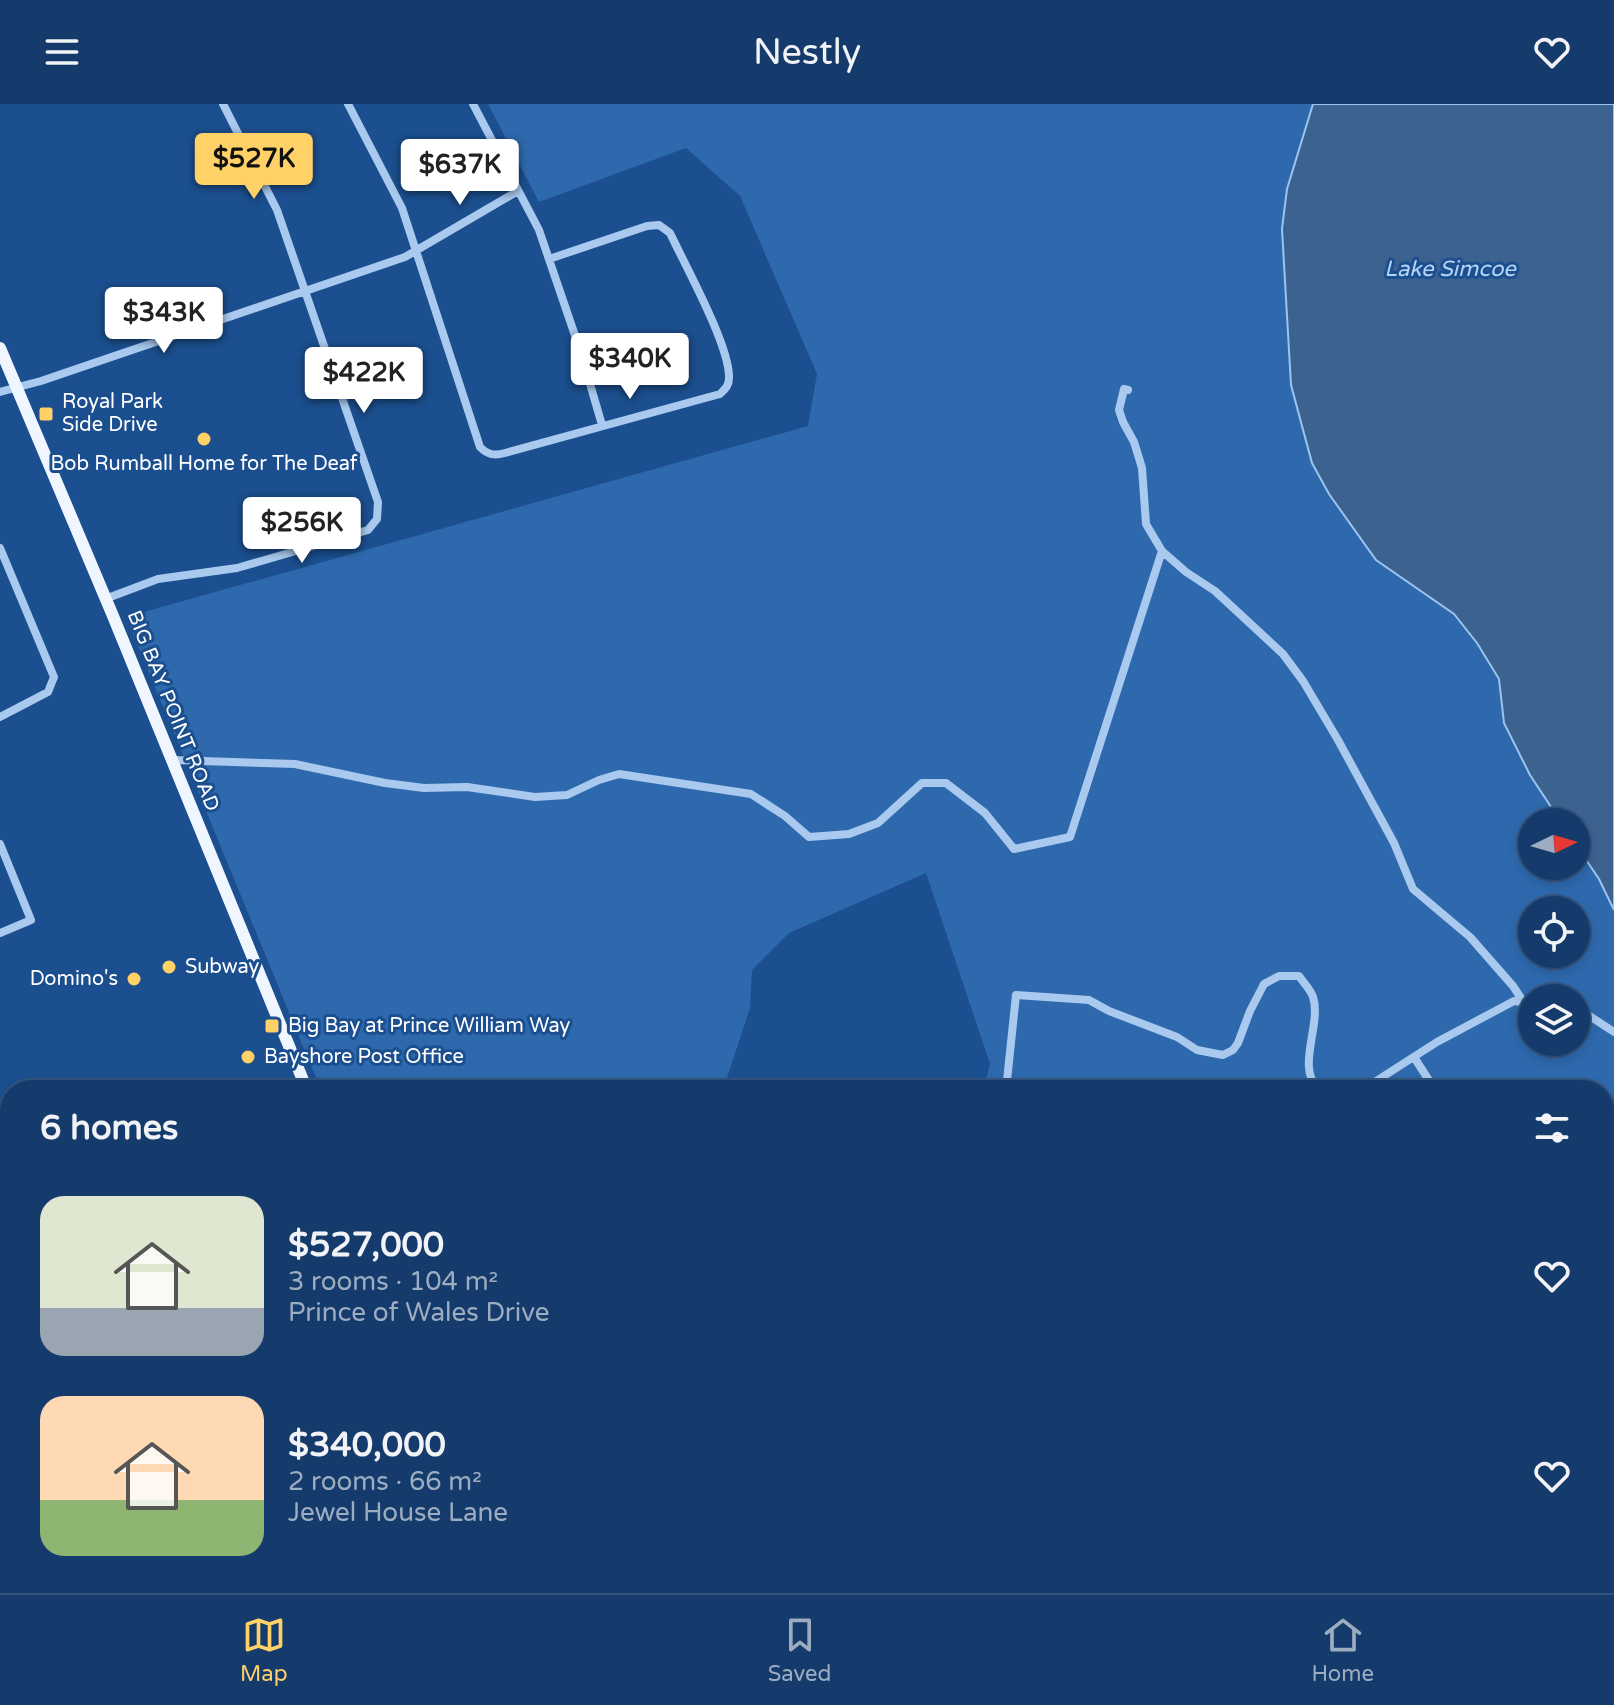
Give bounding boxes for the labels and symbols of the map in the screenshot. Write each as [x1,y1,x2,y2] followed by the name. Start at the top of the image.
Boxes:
[198,133,310,201] pin: $527K
[404,139,516,207] pin: $637K
[1384,256,1517,282] water label: Lake Simcoe
[108,287,220,355] pin: $343K
[574,333,686,401] pin: $340K
[308,347,420,415] pin: $422K
[62,390,163,437] place label: Royal Park Side Drive
[37,405,55,423] marker: Royal Park Side Drive
[195,430,213,448] marker: Bob Rumball Home for The Deaf
[51,452,358,476] place label: Bob Rumball Home for The Deaf
[246,497,358,565] pin: $256K
[122,607,224,815] street label: BIG BAY POINT ROAD
[1518,808,1590,880] north arrow
[185,955,260,979] place label: Subway
[160,958,178,976] marker: Subway
[30,967,118,991] place label: Domino's
[125,970,143,988] marker: Domino's
[288,1014,571,1038] place label: Big Bay at Prince William Way
[263,1017,281,1035] marker: Big Bay at Prince William Way
[264,1045,464,1069] place label: Bayshore Post Office
[239,1048,257,1066] marker: Bayshore Post Office

